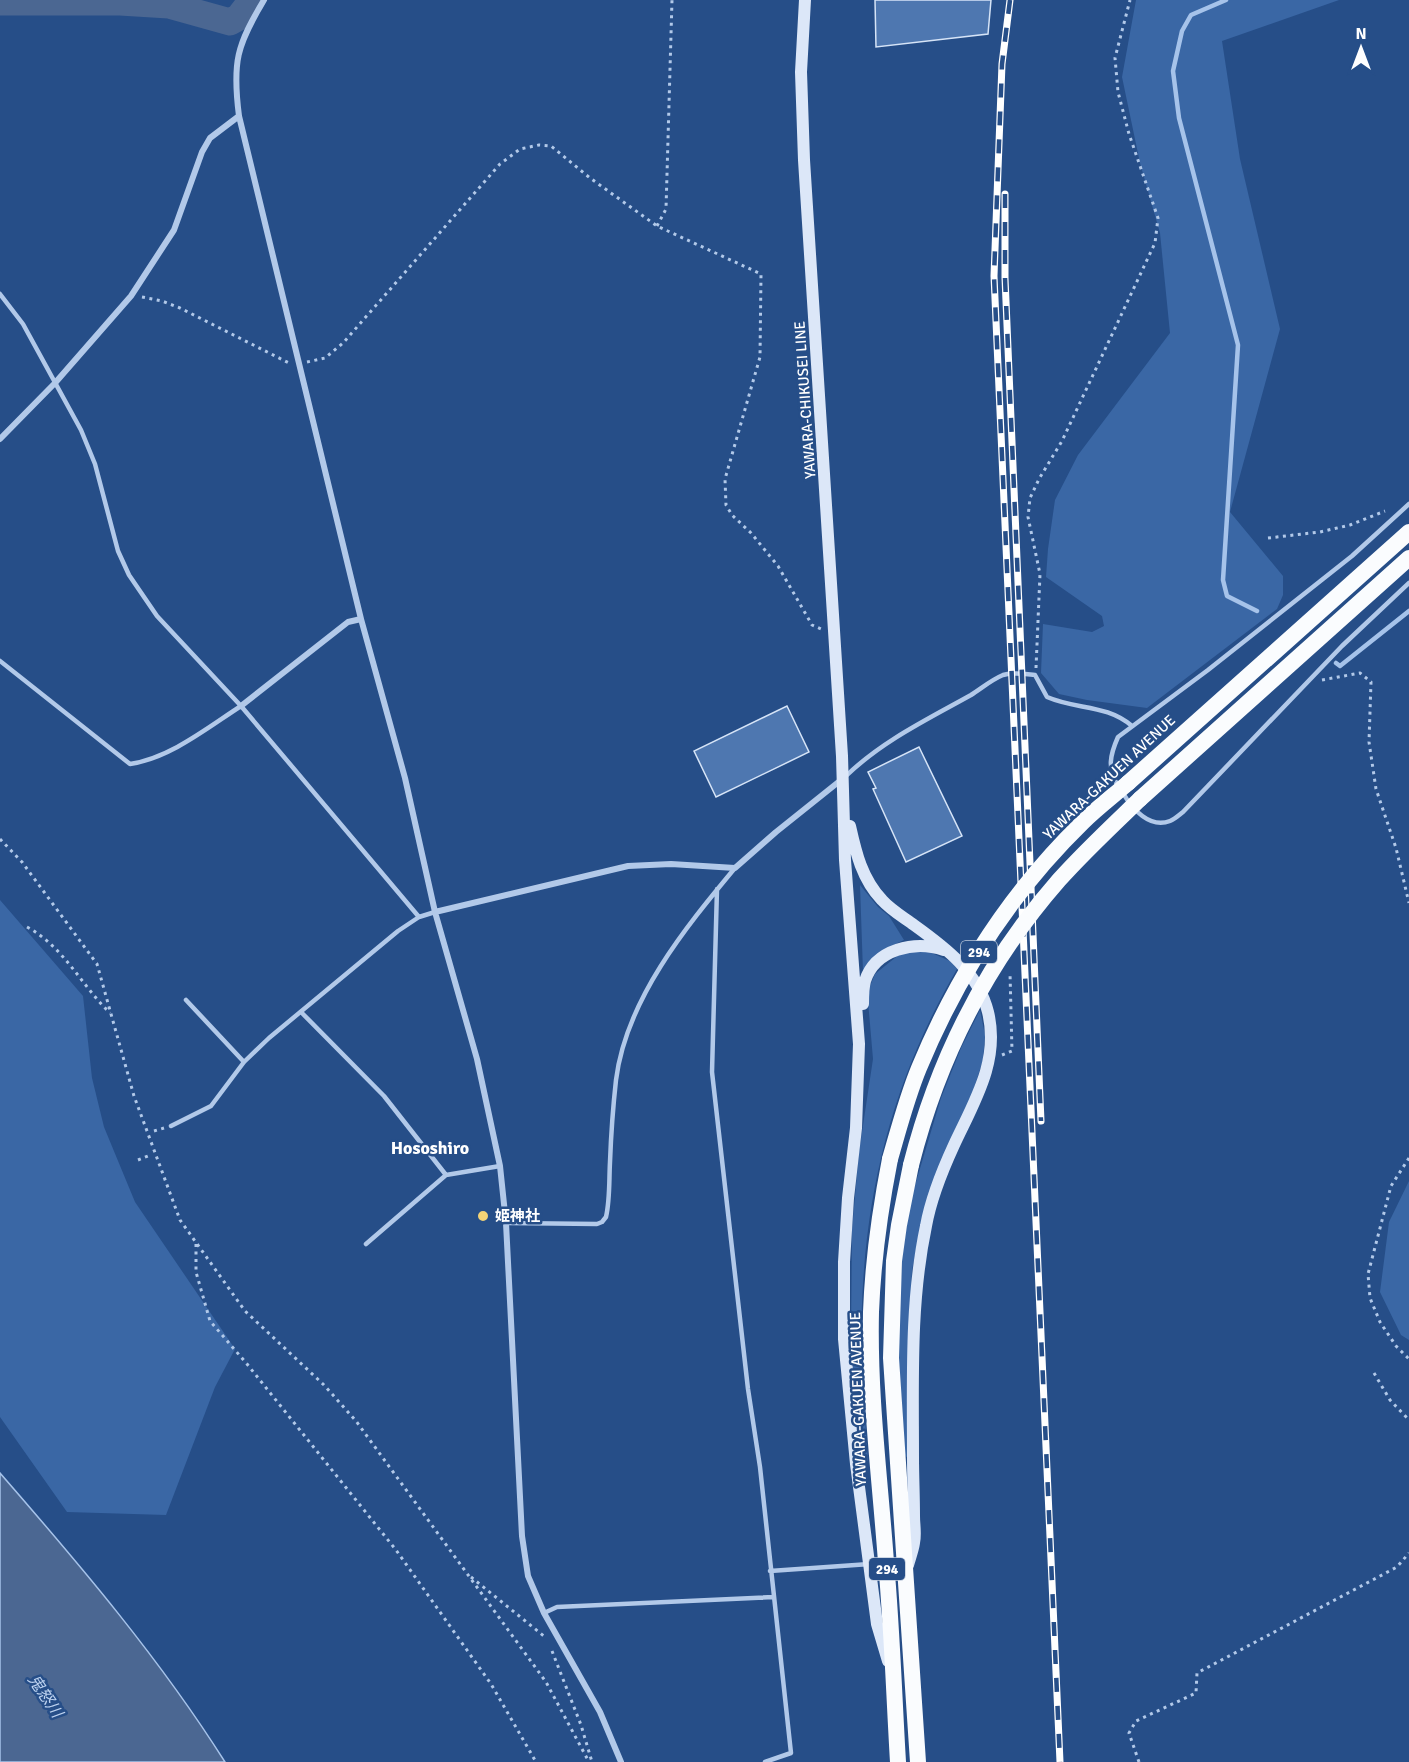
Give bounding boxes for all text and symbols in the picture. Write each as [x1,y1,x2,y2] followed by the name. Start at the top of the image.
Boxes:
[1331,18,1391,78] north arrow
[1355,24,1367,44] text: N
[791,320,819,480] street label: YAWARA-CHIKUSEI LINE
[1039,711,1179,843] street label: YAWARA-GAKUEN AVENUE
[961,941,997,963] road number: 294
[391,1137,469,1159] district label: Hososhiro
[495,1207,540,1225] place label: 姫神社
[476,1209,490,1223] marker: 姫神社
[846,1312,870,1486] street label: YAWARA-GAKUEN AVENUE
[869,1558,905,1580] road number: 294
[23,1671,68,1723] water label: 鬼怒川

